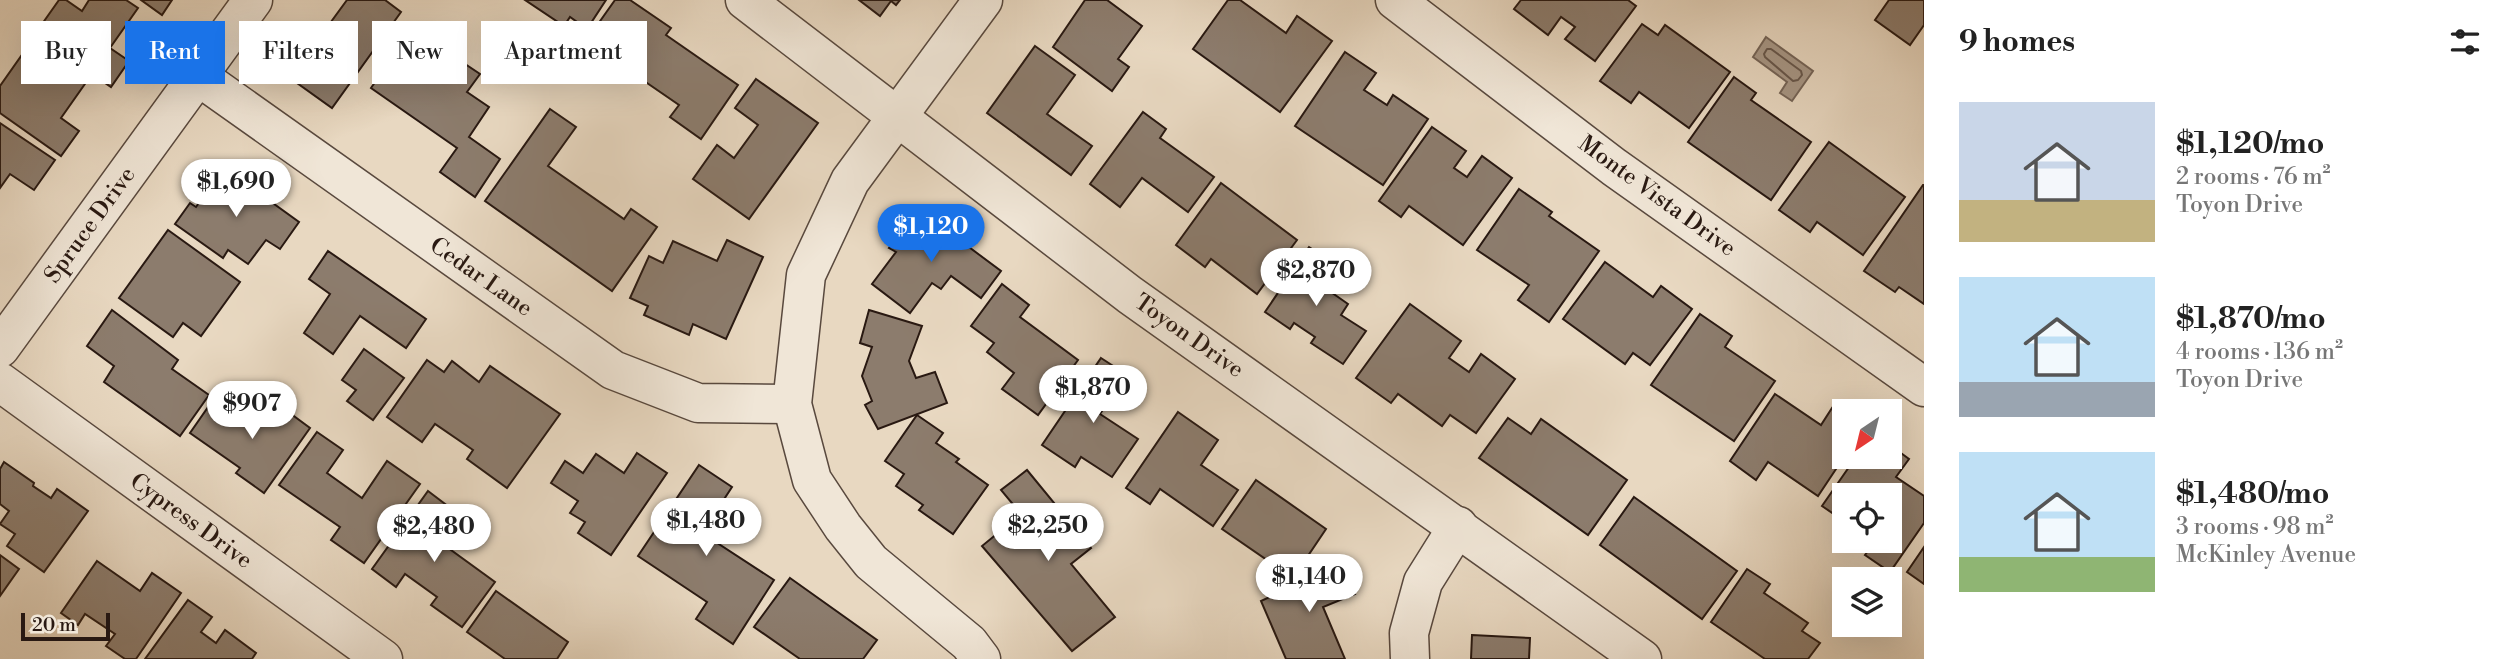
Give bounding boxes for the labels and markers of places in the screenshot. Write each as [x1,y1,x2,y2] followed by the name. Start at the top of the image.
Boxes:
[179,160,293,219] pin: $1,690
[874,204,988,264] pin: $1,120
[1259,248,1373,308] pin: $2,870
[1036,366,1150,425] pin: $1,870
[211,382,293,441] pin: $907
[649,498,763,558] pin: $1,480
[377,504,491,564] pin: $2,480
[991,504,1105,563] pin: $2,250
[1252,554,1366,614] pin: $1,140

